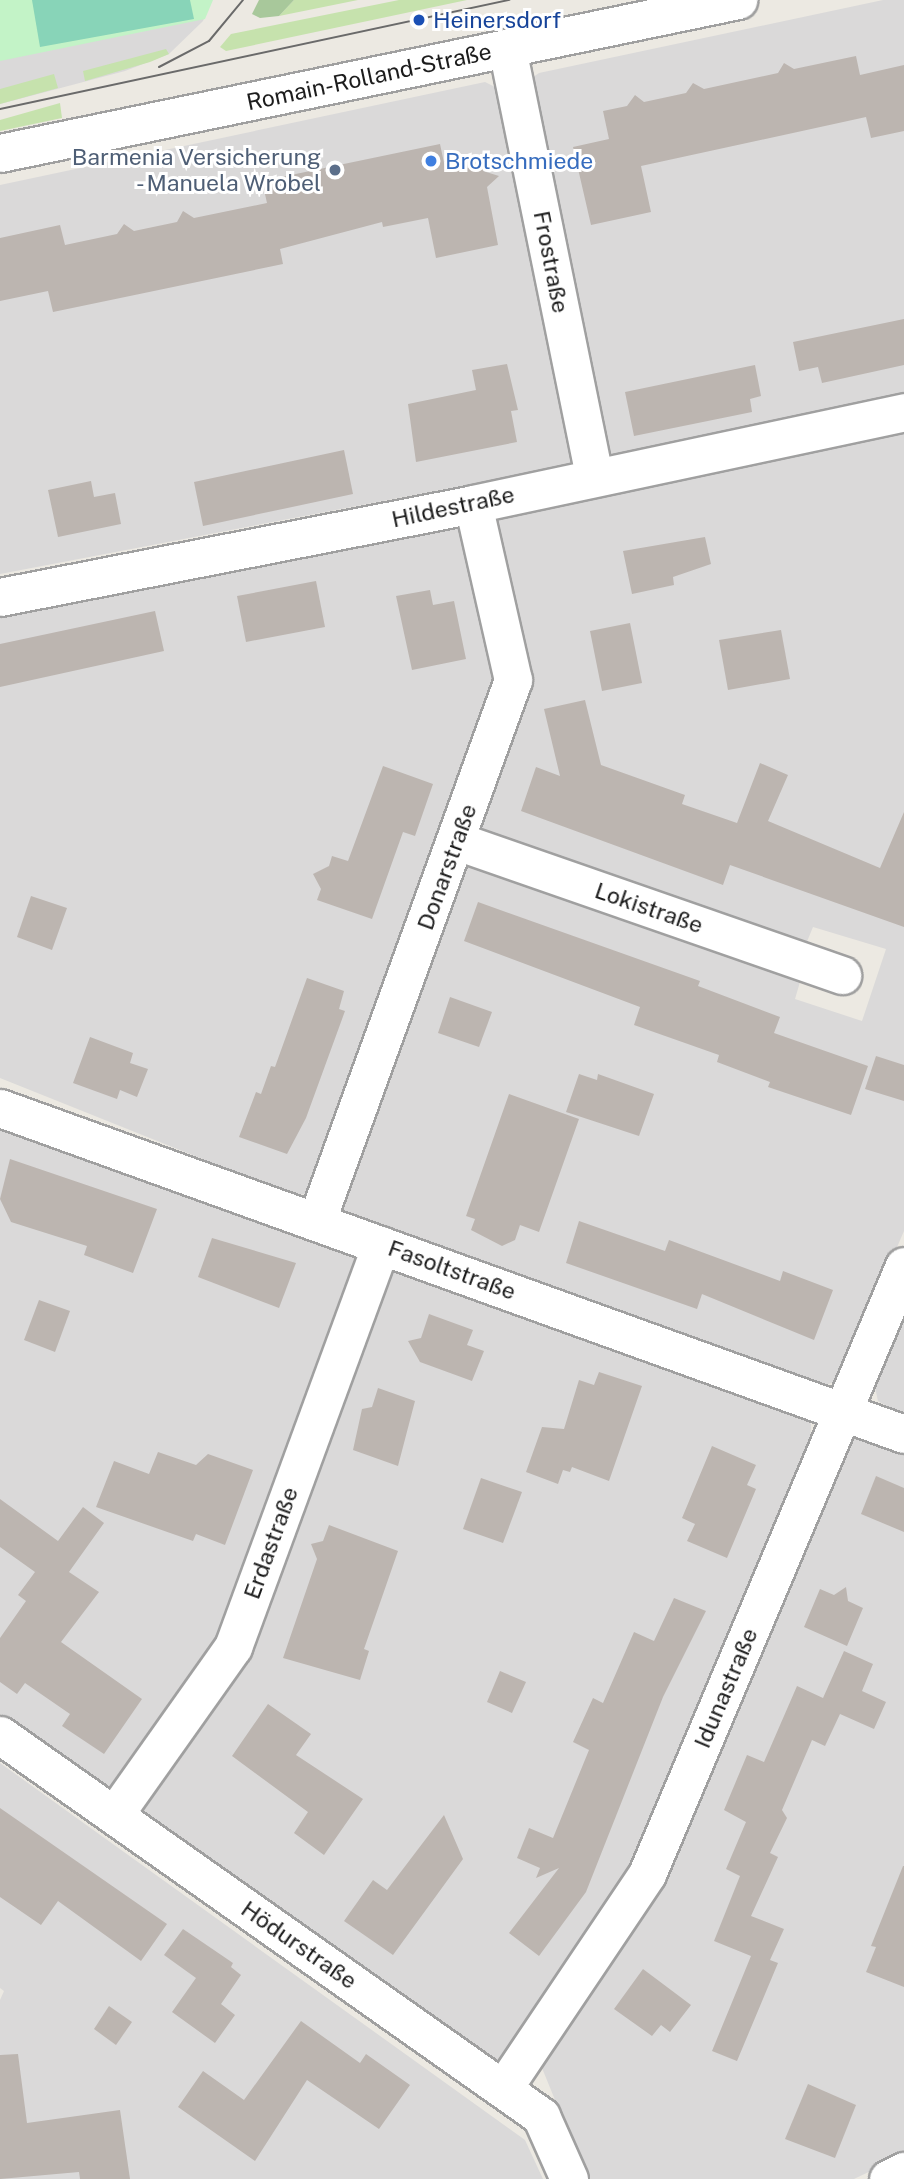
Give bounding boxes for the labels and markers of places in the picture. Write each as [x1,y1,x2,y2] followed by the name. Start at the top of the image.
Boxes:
[433,6,561,34] place label: Heinersdorf
[411,12,427,28] marker: Heinersdorf
[71,143,321,197] place label: Barmenia Versicherung - Manuela Wrobel
[445,147,593,175] place label: Brotschmiede
[423,153,439,169] marker: Brotschmiede
[327,162,343,178] marker: Barmenia Versicherung - Manuela Wrobel

